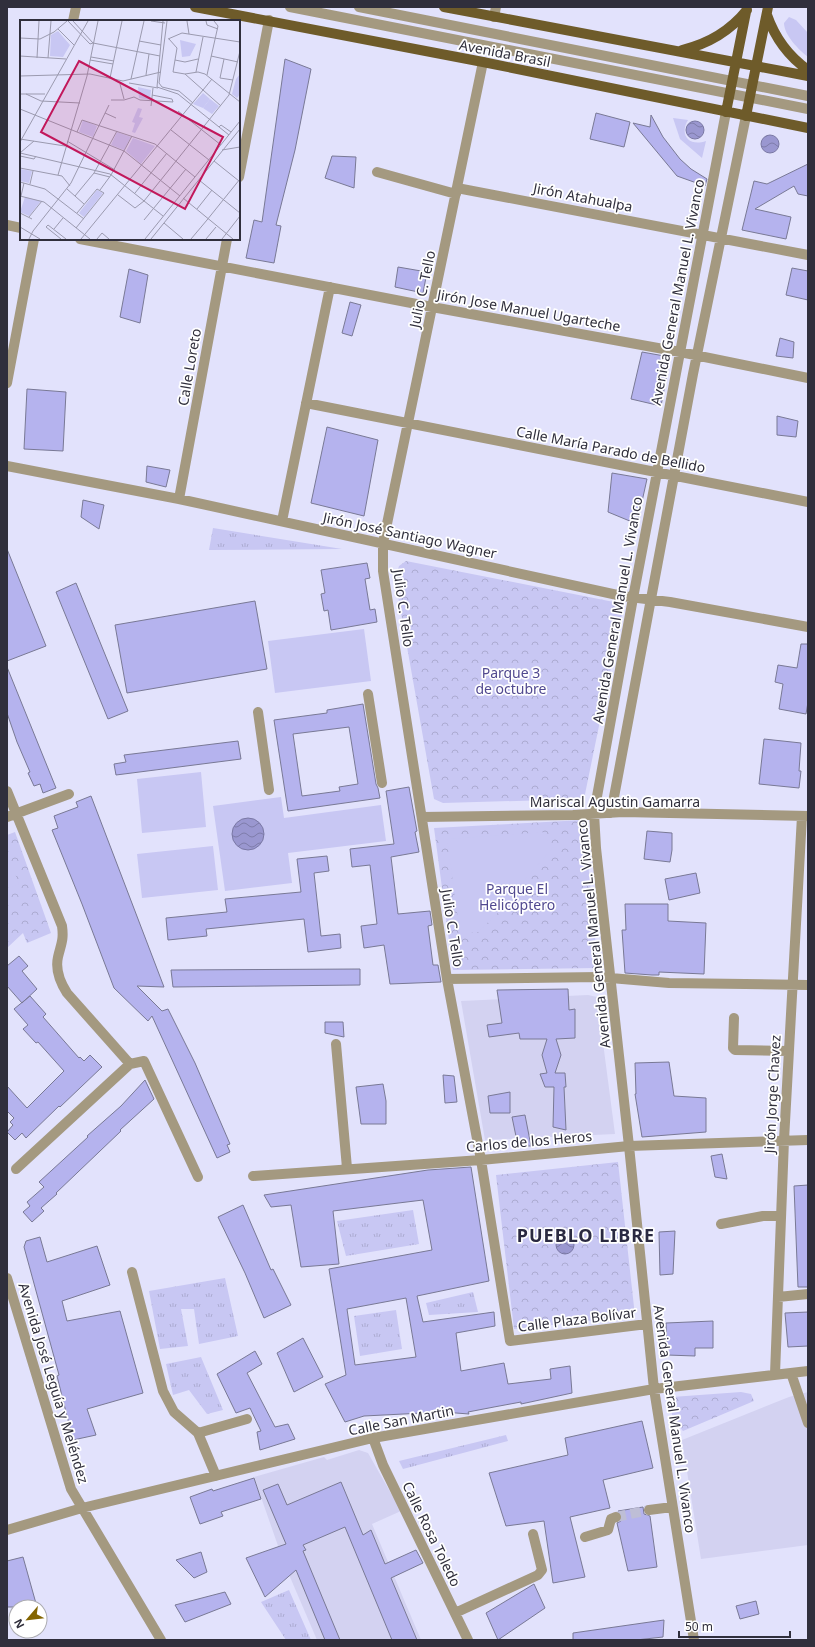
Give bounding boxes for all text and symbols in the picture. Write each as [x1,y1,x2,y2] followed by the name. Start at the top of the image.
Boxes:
[20,20,240,240] inset map
[458,35,552,71] street label: Avenida Brasil
[646,177,708,407] street label: Avenida General Manuel L. Vivanco
[530,178,634,216] street label: Jirón Atahualpa
[404,249,439,331] street label: Julio C. Tello
[434,284,622,336] street label: Jirón Jose Manuel Ugarteche
[173,327,205,407] street label: Calle Loreto
[515,421,707,477] street label: Calle María Parado de Bellido
[588,495,646,725] street label: Avenida General Manuel L. Vivanco
[319,507,499,563] street label: Jirón José Santiago Wagner
[389,566,419,648] street label: Julio C. Tello
[475,663,547,698] park label: Parque 3 de octubre
[530,792,700,811] street label: Mariscal Agustin Gamarra
[572,819,614,1049] street label: Avenida General Manuel L. Vivanco
[479,879,555,914] park label: Parque El Helicóptero
[437,886,469,968] street label: Julio C. Tello
[759,1034,785,1156] street label: Jirón Jorge Chavez
[465,1126,593,1156] street label: Carlos de los Heros
[517,1223,655,1247] district label: PUEBLO LIBRE
[14,1280,94,1486] street label: Avenida José Leguía y Meléndez
[517,1302,637,1336] street label: Calle Plaza Bolívar
[650,1304,700,1534] street label: Avenida General Manuel L. Vivanco
[347,1400,455,1440] street label: Calle San Martin
[398,1478,466,1590] street label: Calle Rosa Toledo
[8,1599,48,1639] north arrow
[679,1613,790,1639] scale bar
[10,1616,27,1631] text: N
[685,1618,713,1635] text: 50 m

